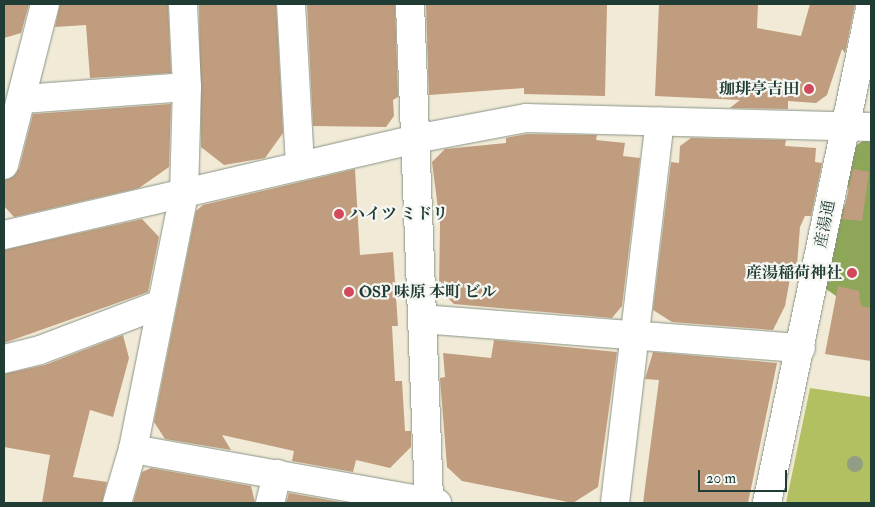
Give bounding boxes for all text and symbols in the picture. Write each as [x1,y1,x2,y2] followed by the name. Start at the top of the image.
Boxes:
[719,79,799,99] place label: 珈琲亭吉田
[803,83,815,95] marker: 珈琲亭吉田
[811,199,839,249] street label: 産湯通
[349,204,448,224] place label: ハイツ ミドリ
[333,208,345,220] marker: ハイツ ミドリ
[746,263,842,283] place label: 産湯稲荷神社
[846,267,858,279] marker: 産湯稲荷神社
[359,282,496,302] place label: OSP 味原 本町 ビル
[343,286,355,298] marker: OSP 味原 本町 ビル
[700,460,789,492] scale bar
[706,469,736,488] text: 20 m

